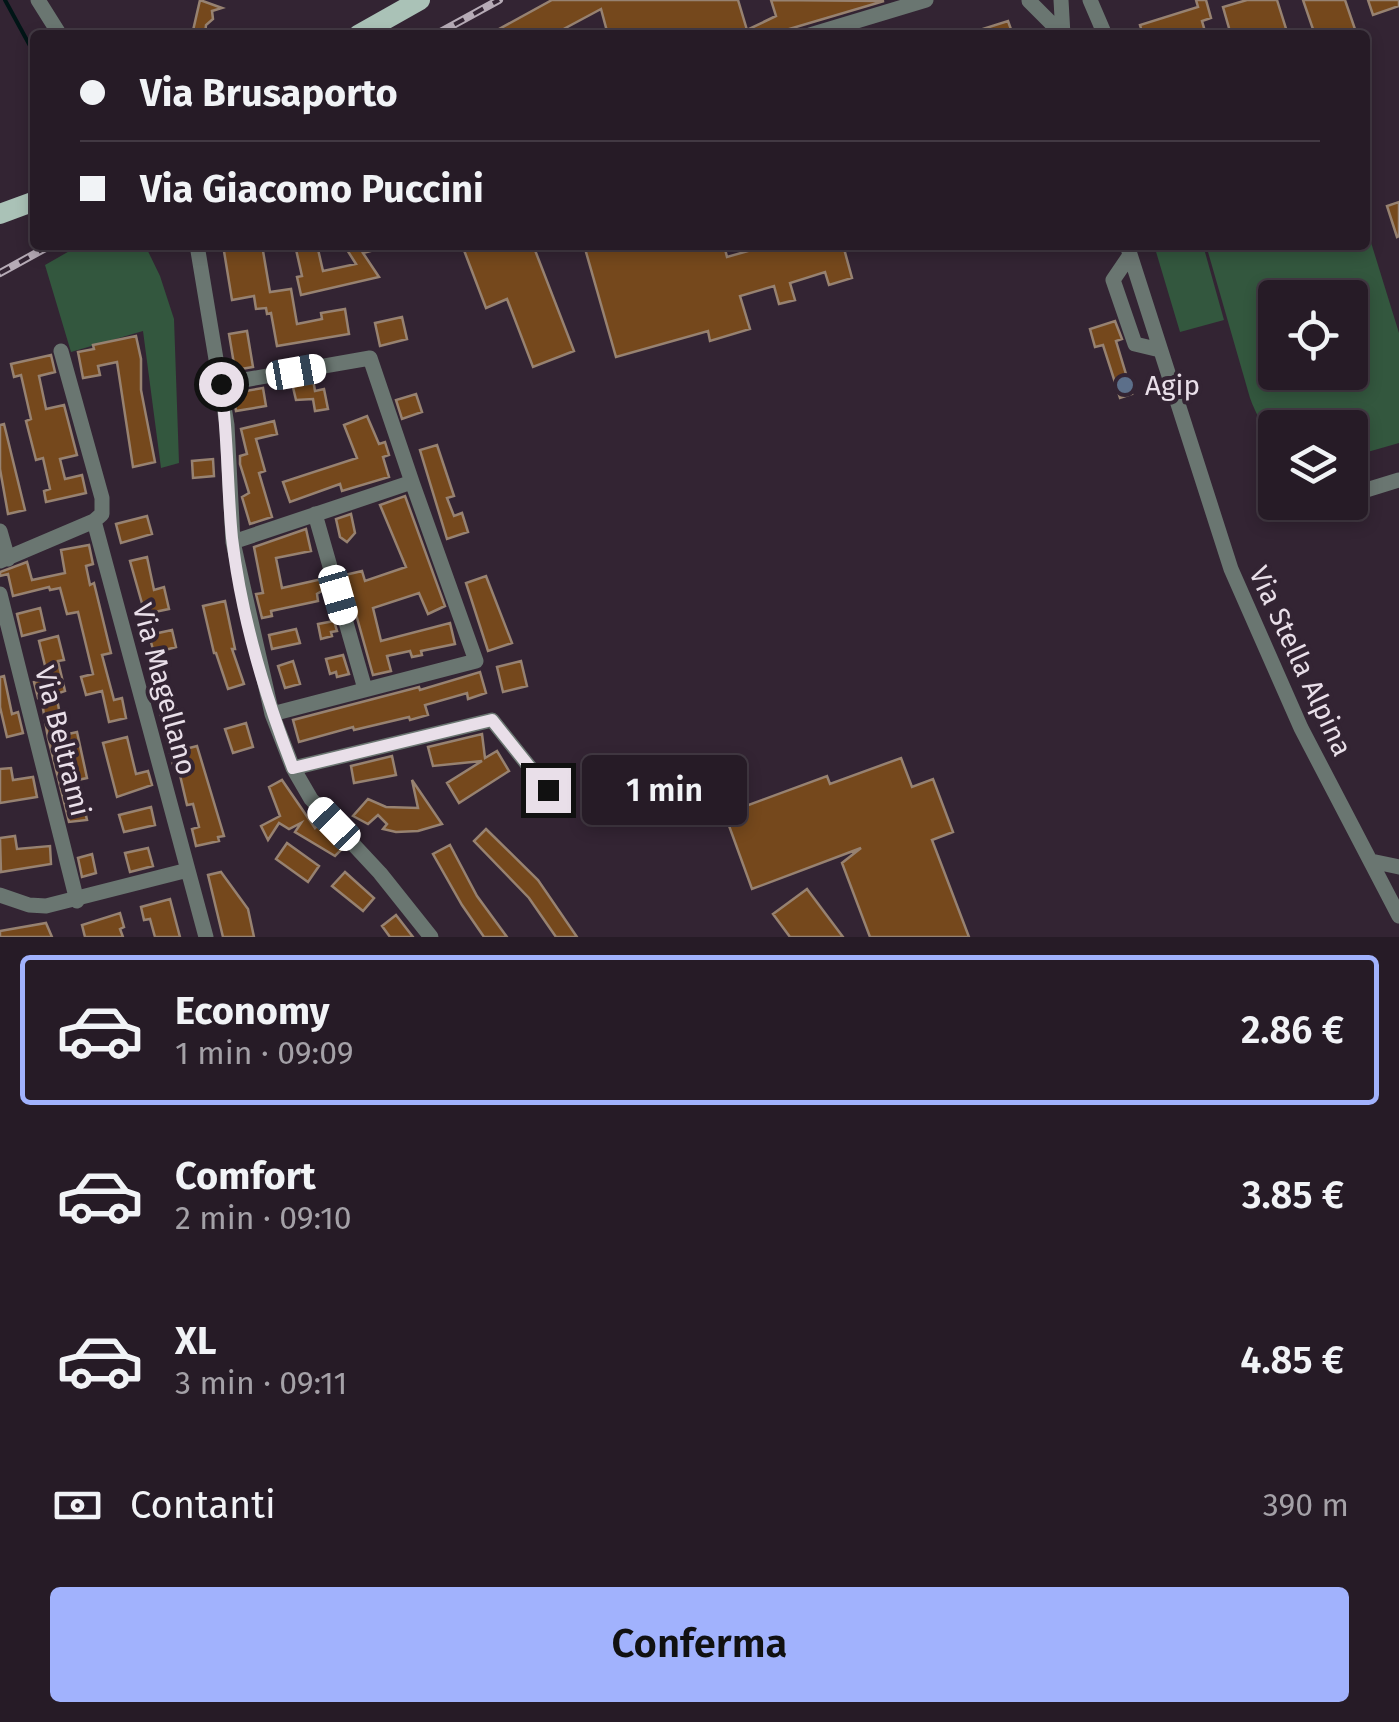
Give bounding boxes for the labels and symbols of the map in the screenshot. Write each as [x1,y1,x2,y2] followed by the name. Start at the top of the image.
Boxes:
[264,352,328,392] car
[199,362,244,407] route start
[1145,369,1200,402] place label: Agip
[1114,374,1136,396] marker: Agip
[1242,561,1359,761] street label: Via Stella Alpina
[315,562,361,628] car
[126,600,203,779] street label: Via Magellano
[28,663,97,820] street label: Via Beltrami
[583,755,748,825] callout: 1 min
[526,768,571,813] route end
[302,792,366,856] car

